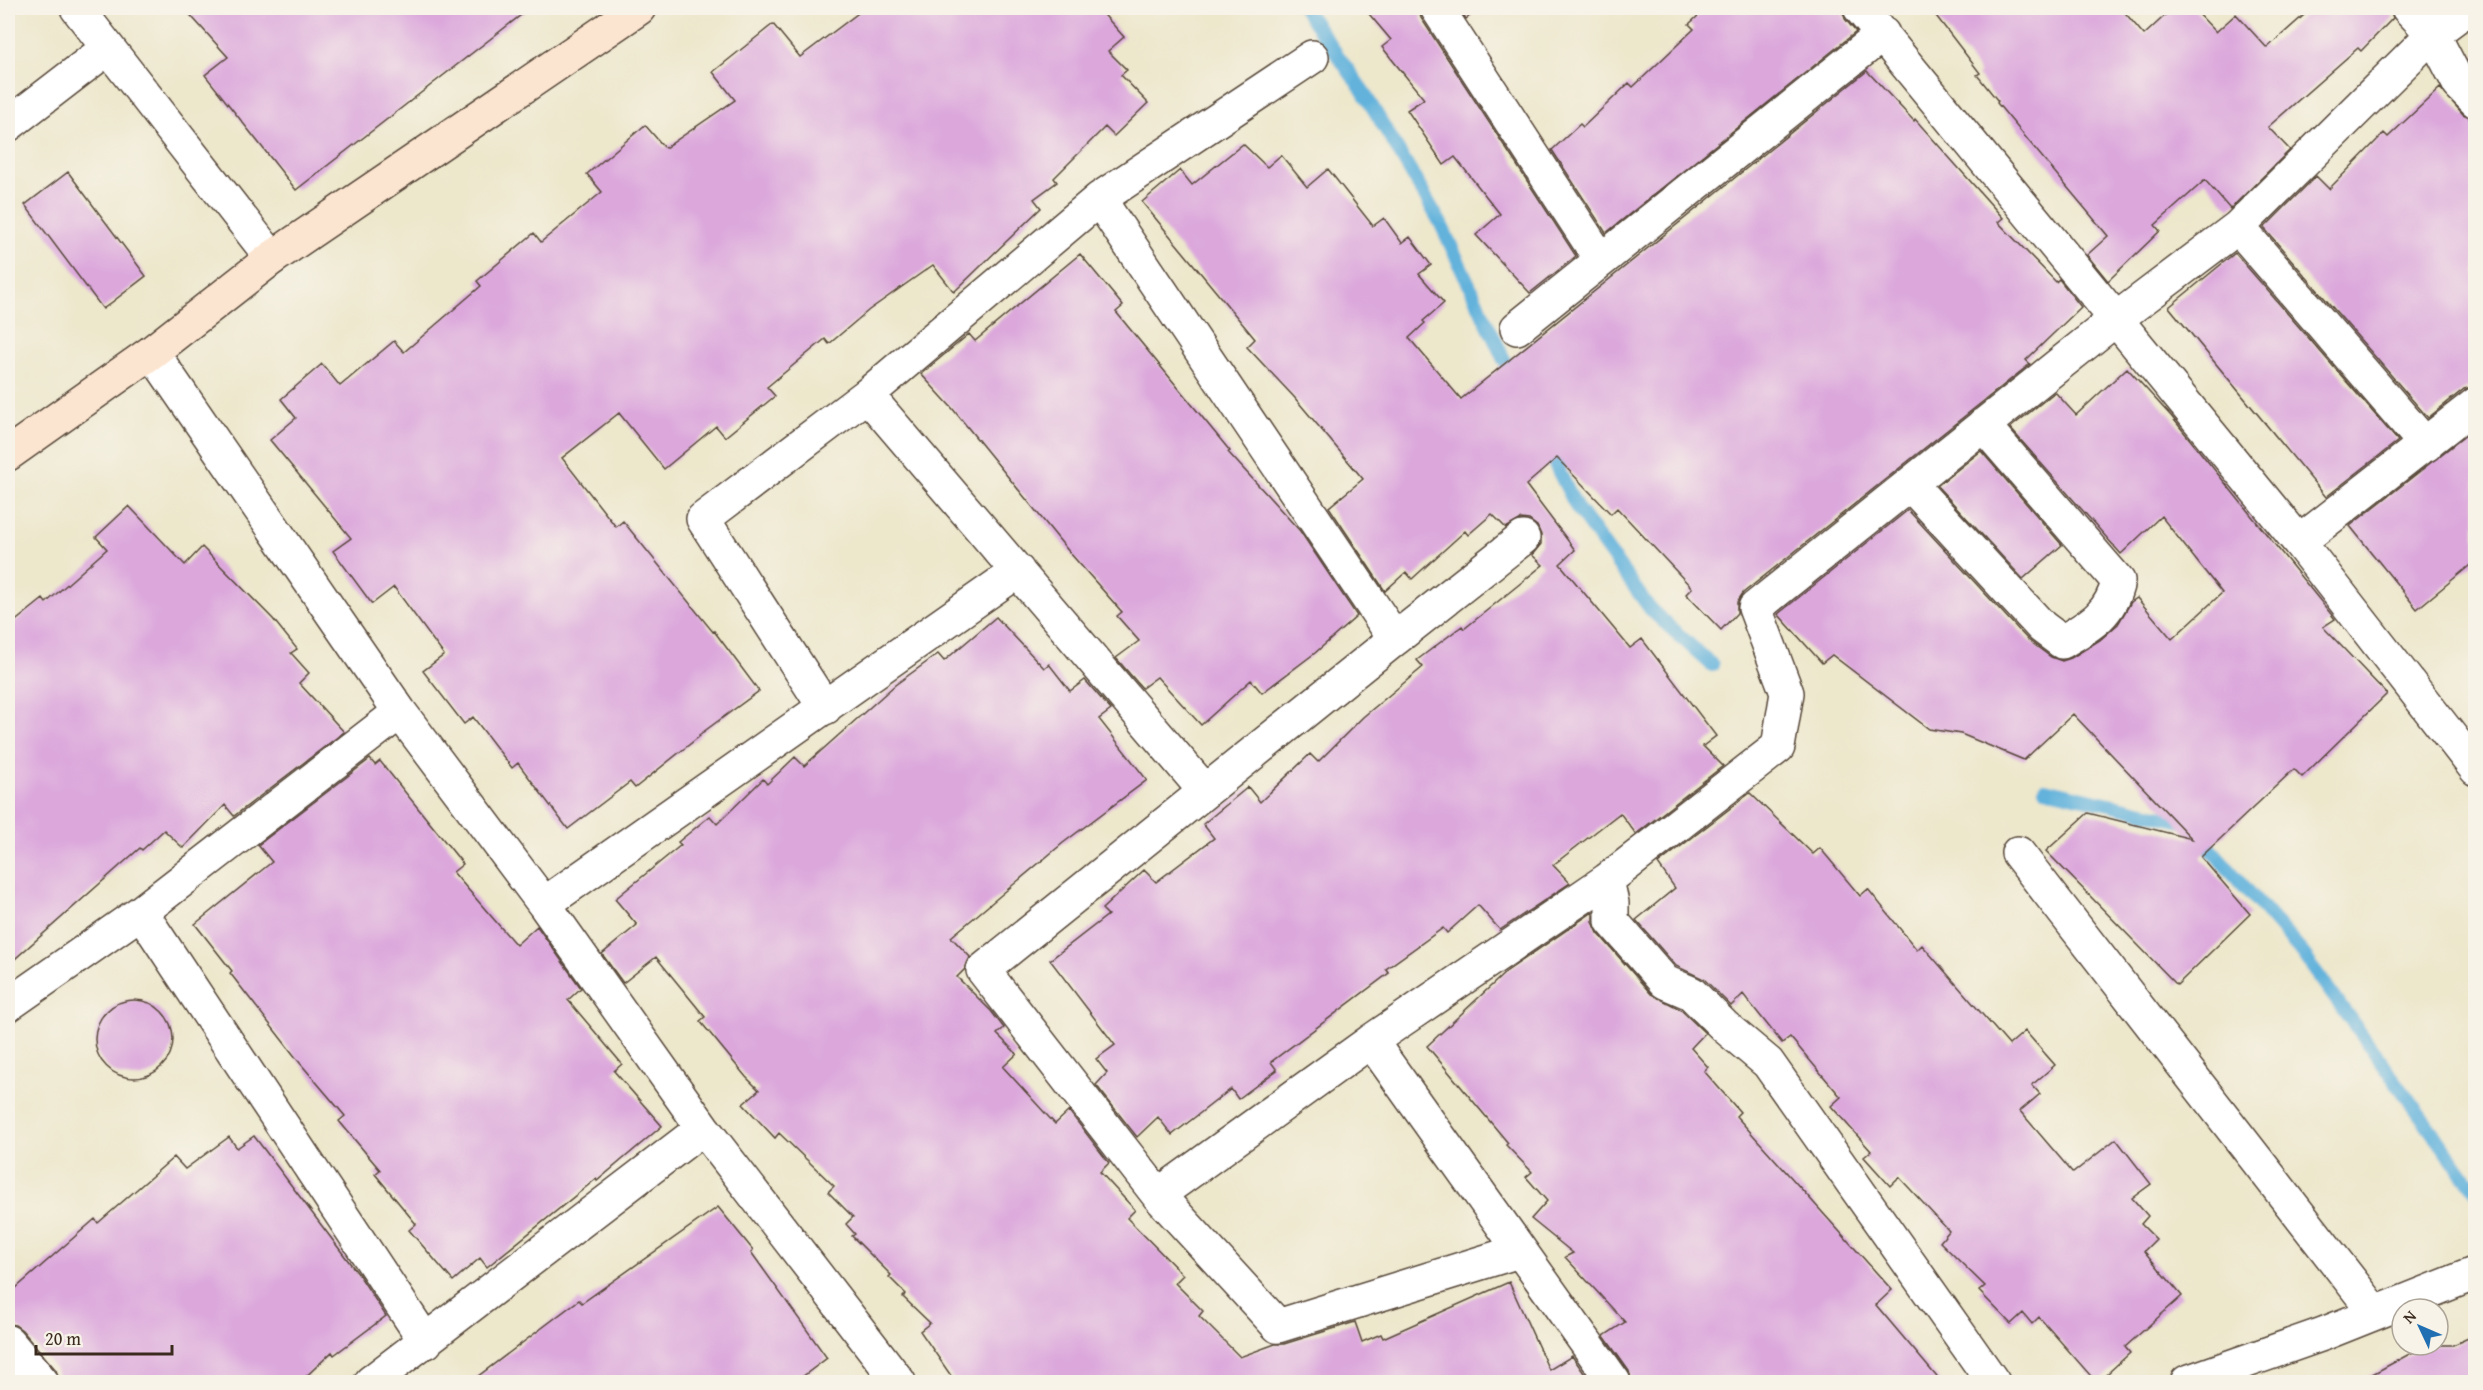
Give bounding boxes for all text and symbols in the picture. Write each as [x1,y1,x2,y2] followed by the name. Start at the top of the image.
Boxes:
[2390,1297,2450,1357] north arrow
[2397,1304,2422,1329] text: N
[36,1318,172,1356] scale bar
[45,1325,81,1352] text: 20 m

